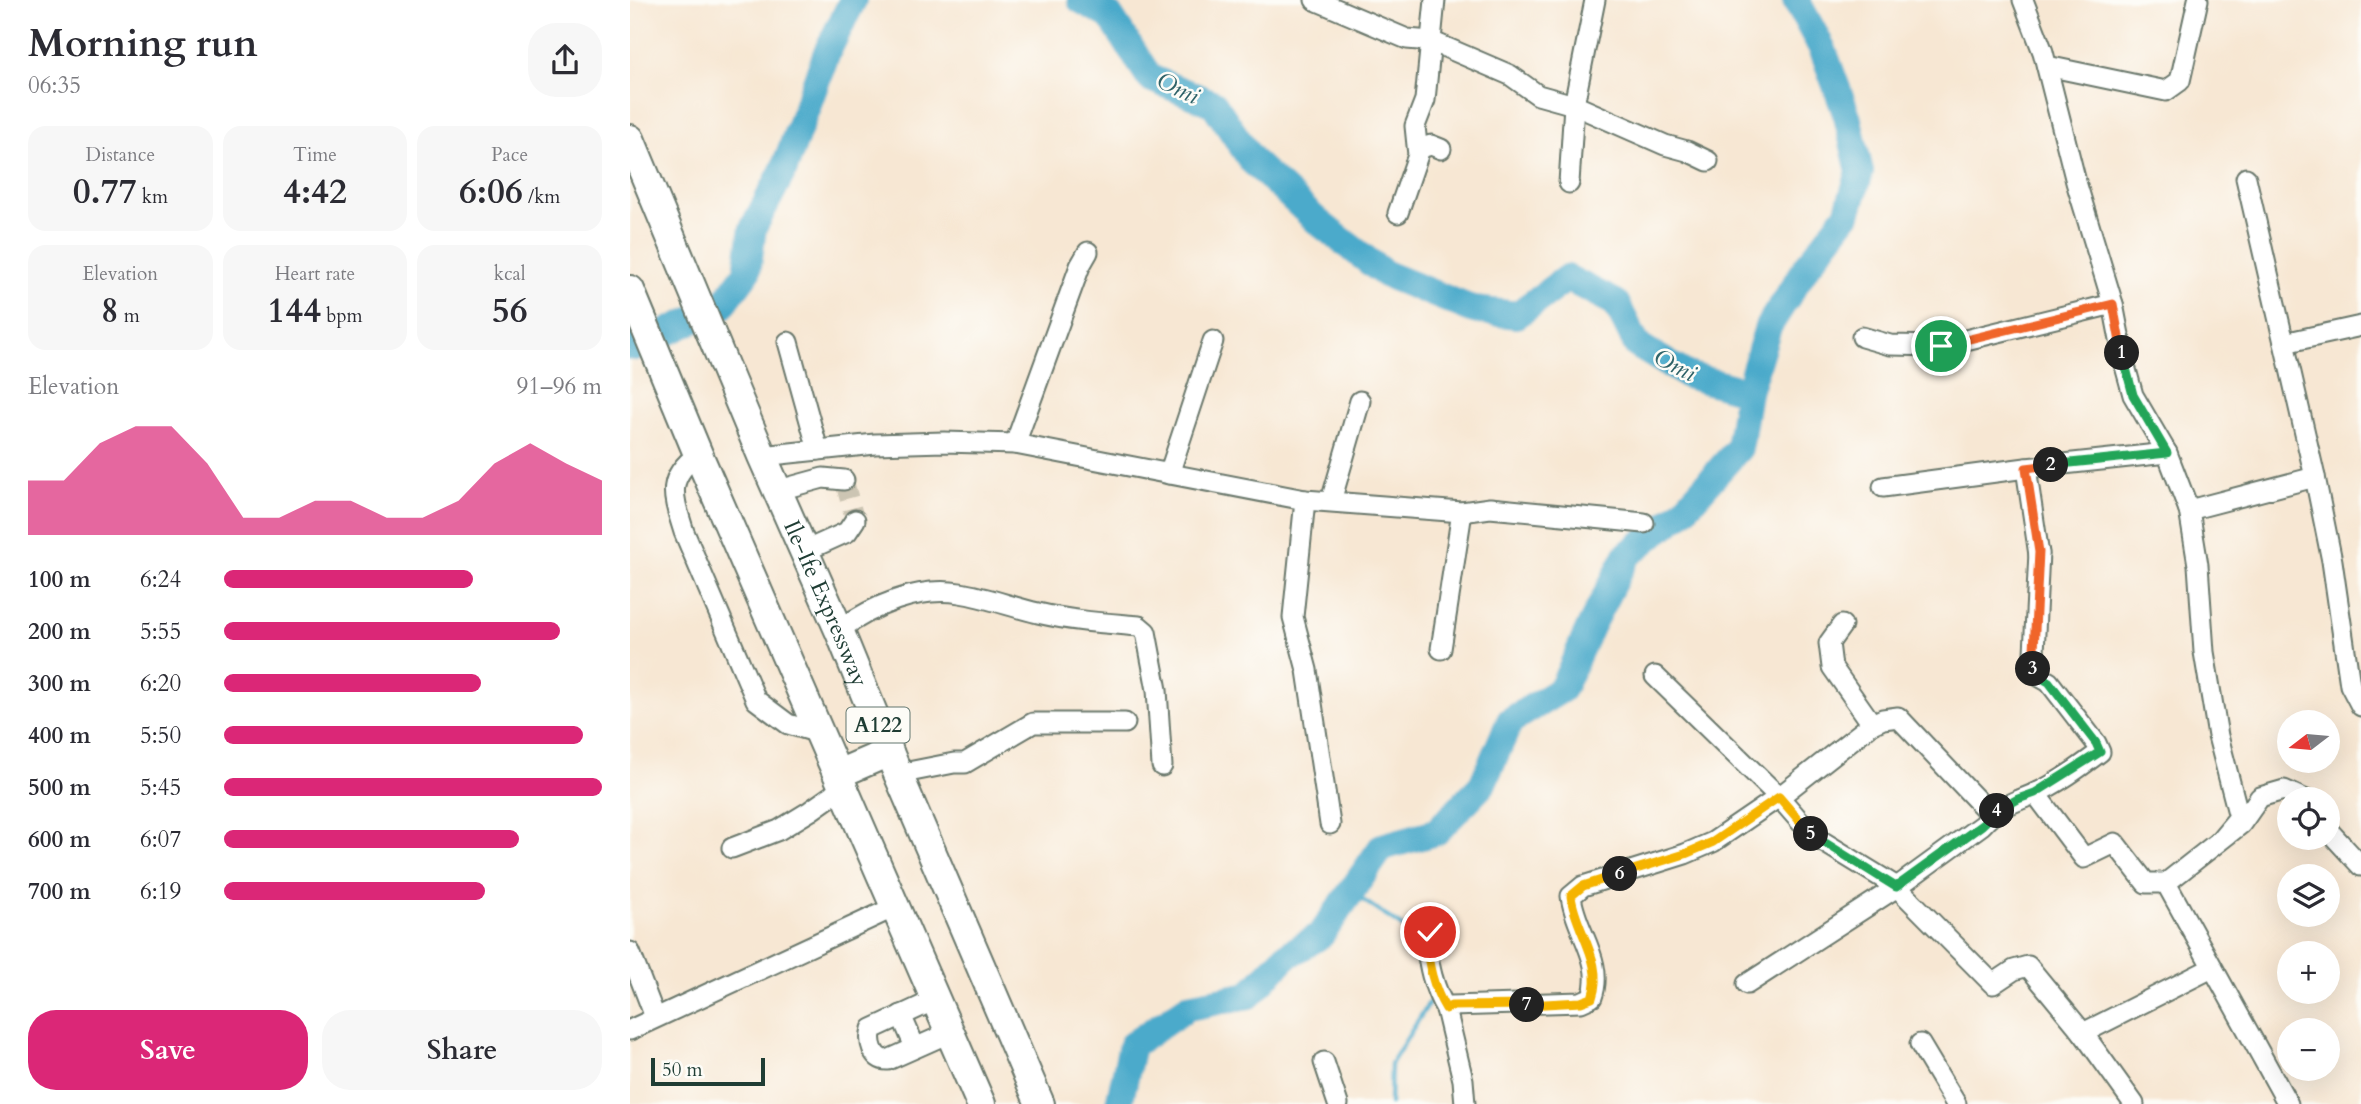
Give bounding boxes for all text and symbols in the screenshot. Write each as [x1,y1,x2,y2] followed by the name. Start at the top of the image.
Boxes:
[28,18,258,70] text: Morning run
[528,23,602,97] button: share
[1151,64,1205,113] water label: Omi
[28,70,81,101] text: 06:35
[86,142,155,168] text: Distance
[293,142,337,168] text: Time
[491,142,528,168] text: Pace
[73,168,137,216] text: 0.77
[283,168,347,216] text: 4:42
[459,168,523,216] text: 6:06
[137,184,168,210] text: km
[523,184,560,210] text: /km
[83,261,158,287] text: Elevation
[275,261,355,287] text: Heart rate
[494,261,526,287] text: kcal
[101,287,119,335] text: 8
[267,287,321,335] text: 144
[492,287,528,335] text: 56
[119,303,140,329] text: m
[321,303,363,329] text: bpm
[1911,316,1971,376] pin
[1922,327,1960,365] icon: arrive
[2104,336,2140,370] pin: 1
[2117,339,2126,365] text: 1
[1648,341,1702,390] water label: Omi
[28,371,119,402] text: Elevation
[517,371,602,402] text: 91–96 m
[2034,448,2068,482] pin: 2
[2046,451,2055,477] text: 2
[776,515,875,691] street label: Ile-Ife Expressway
[28,564,91,595] text: 100 m
[140,564,181,595] text: 6:24
[28,616,91,647] text: 200 m
[140,616,181,647] text: 5:55
[2016,652,2050,686] pin: 3
[2028,655,2037,681] text: 3
[28,668,91,699] text: 300 m
[140,668,181,699] text: 6:20
[846,708,910,742] road number: A122
[2277,710,2340,774] north arrow
[2277,710,2340,1081] map controls
[28,720,91,751] text: 400 m
[140,720,181,751] text: 5:50
[28,772,91,803] text: 500 m
[140,772,181,803] text: 5:45
[2277,787,2340,850] button: locate
[1980,794,2014,828] pin: 4
[1992,797,2001,823] text: 4
[1794,816,1828,852] pin: 5
[1806,820,1815,846] text: 5
[28,824,91,855] text: 600 m
[140,824,181,855] text: 6:07
[1602,856,1637,892] pin: 6
[1615,860,1624,886] text: 6
[2277,864,2340,927] button: layers
[28,876,91,907] text: 700 m
[140,876,181,907] text: 6:19
[1400,902,1460,962] pin
[1411,913,1449,951] icon: check
[2277,941,2340,1004] button: +
[1510,988,1544,1023] pin: 7
[1522,991,1531,1017] text: 7
[28,1010,308,1090] button: Save
[322,1010,602,1090] button: Share
[2277,1018,2340,1081] button: −
[651,1055,765,1087] scale bar
[662,1057,703,1083] text: 50 m

